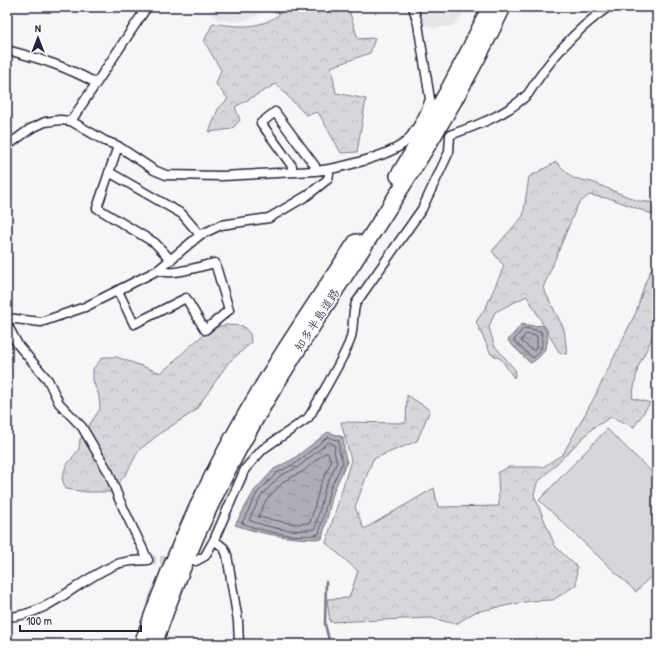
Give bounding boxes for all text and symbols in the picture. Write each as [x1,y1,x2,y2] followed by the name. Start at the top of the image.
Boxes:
[18,18,58,58] north arrow
[35,21,41,35] text: N
[290,285,343,355] street label: 知多半島道路
[20,607,141,633] scale bar
[26,612,52,629] text: 100 m

